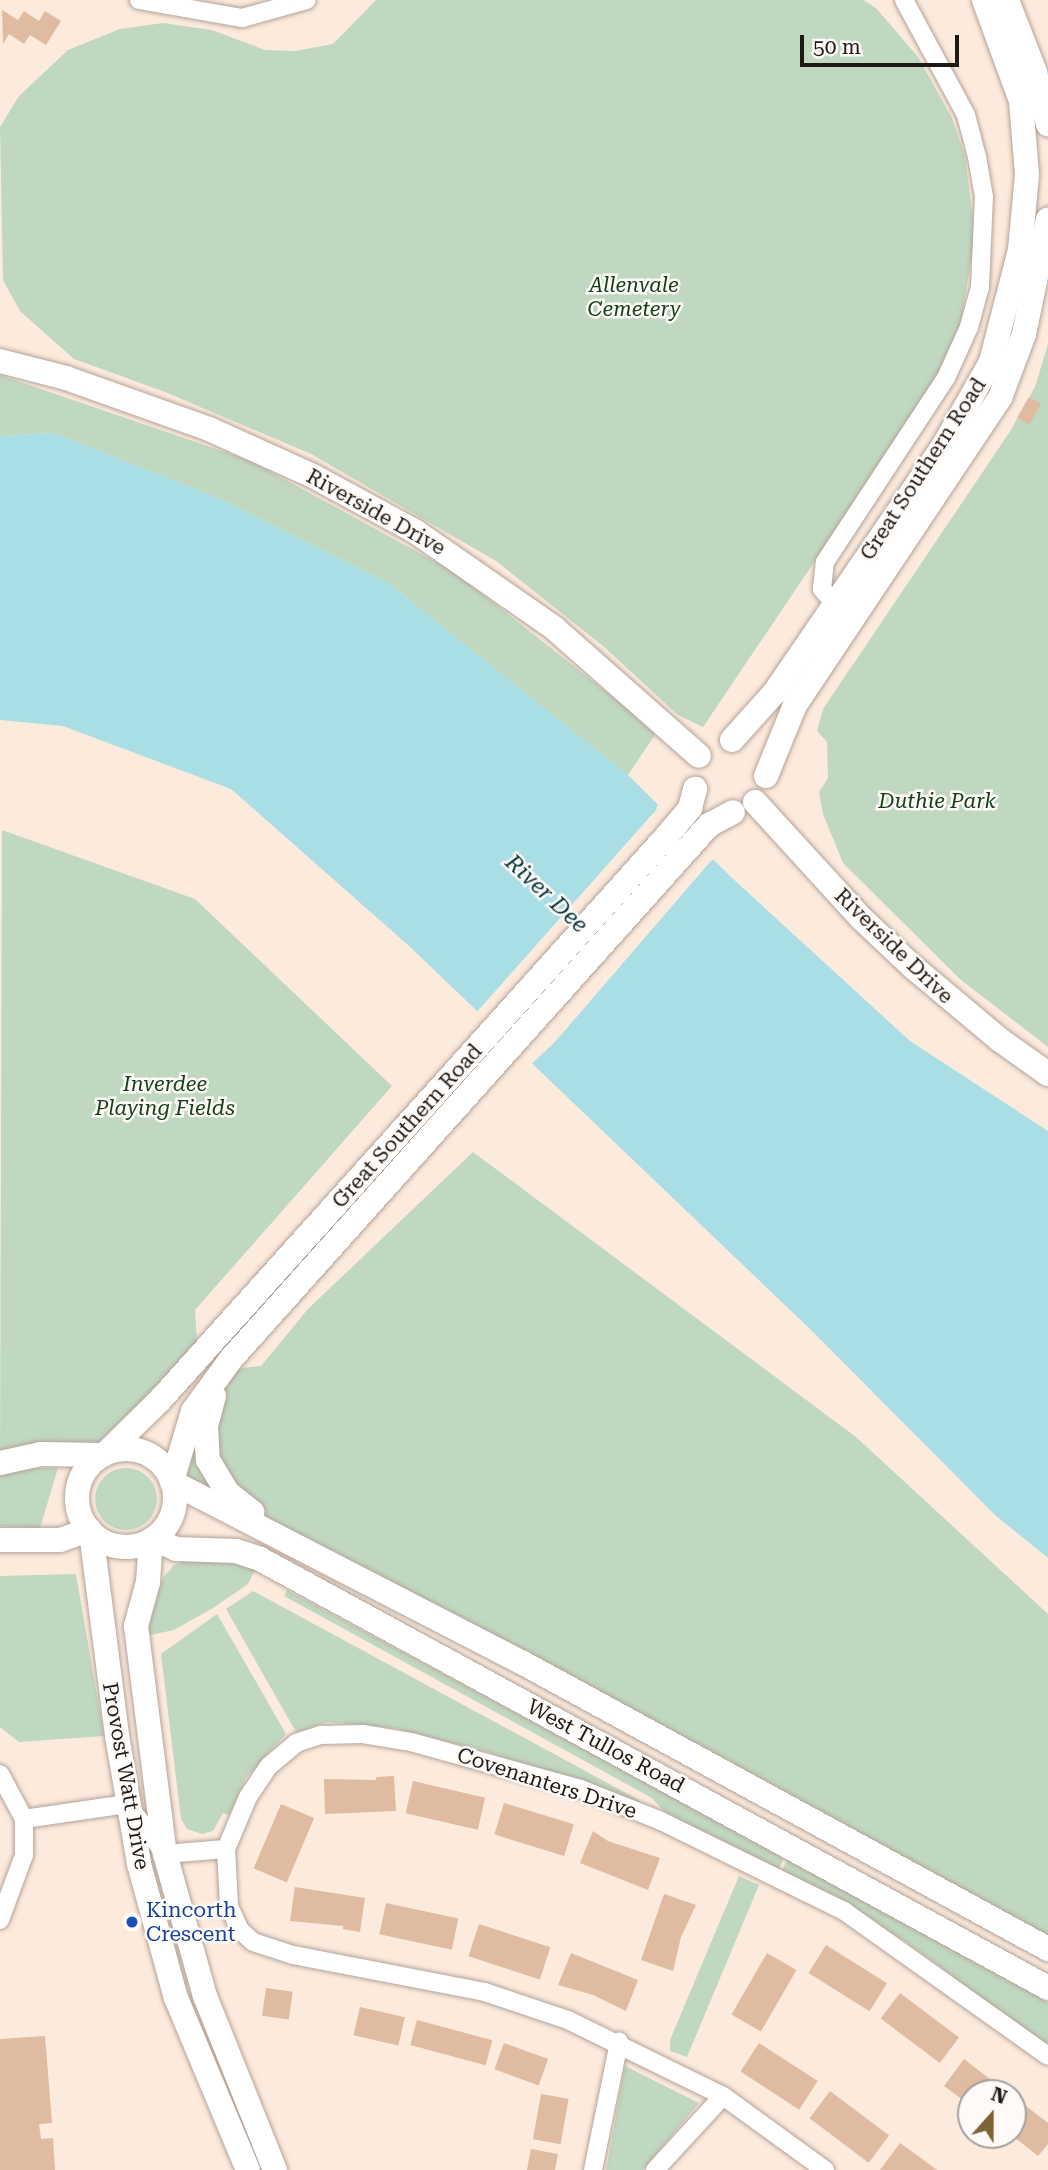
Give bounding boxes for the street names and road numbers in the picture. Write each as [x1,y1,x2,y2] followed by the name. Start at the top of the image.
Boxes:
[855,373,991,565] street label: Great Southern Road
[302,463,450,561] street label: Riverside Drive
[829,883,959,1009] street label: Riverside Drive
[327,1039,487,1213] street label: Great Southern Road
[97,1680,155,1872] street label: Provost Watt Drive
[523,1694,689,1798] street label: West Tullos Road
[454,1742,640,1824] street label: Covenanters Drive

